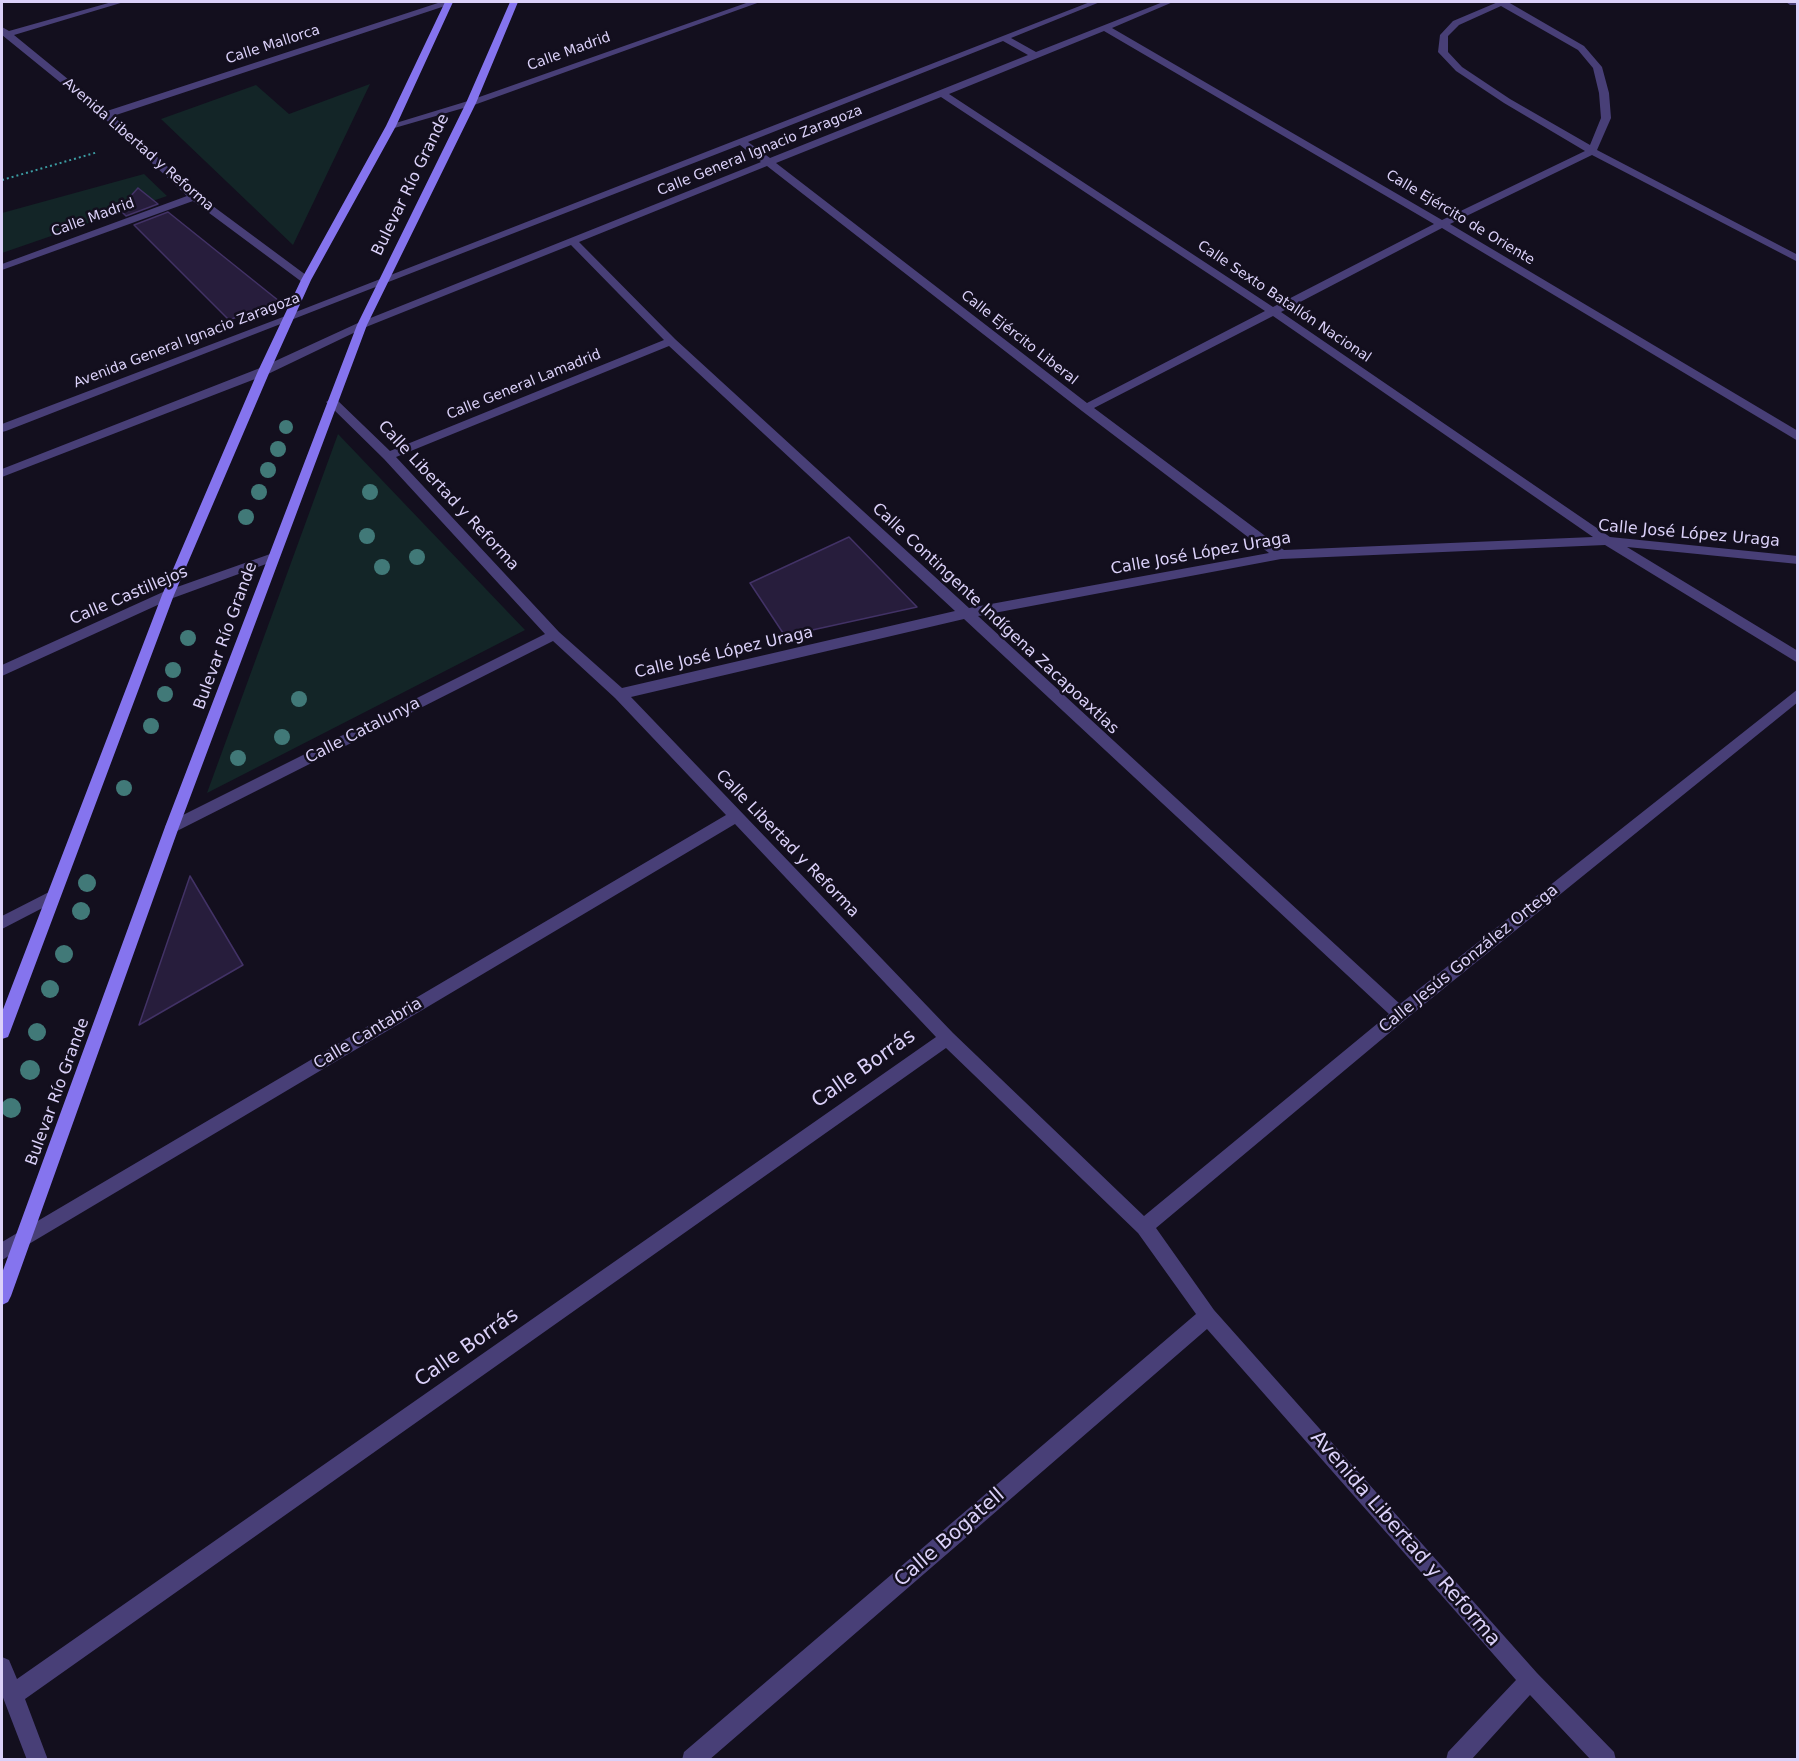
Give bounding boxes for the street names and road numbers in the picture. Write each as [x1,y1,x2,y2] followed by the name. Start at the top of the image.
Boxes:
[224,22,322,68] street label: Calle Mallorca
[525,29,613,75] street label: Calle Madrid
[59,75,217,215] street label: Avenida Libertad y Reforma
[655,102,865,200] street label: Calle General Ignacio Zaragoza
[368,111,454,259] street label: Bulevar Río Grande
[1383,167,1537,269] street label: Calle Ejército de Oriente
[49,195,137,241] street label: Calle Madrid
[1194,238,1374,366] street label: Calle Sexto Batallón Nacional
[957,287,1081,389] street label: Calle Ejército Liberal
[72,290,302,392] street label: Avenida General Ignacio Zaragoza
[444,346,604,424] street label: Calle General Lamadrid
[373,417,523,575] street label: Calle Libertad y Reforma
[868,499,1122,739] street label: Calle Contingente Indígena Zacapoaxtlas
[1597,516,1781,552] street label: Calle José López Uraga
[1109,529,1293,579] street label: Calle José López Uraga
[190,560,262,712] street label: Bulevar Río Grande
[67,563,191,629] street label: Calle Castillejos
[633,623,815,683] street label: Calle José López Uraga
[303,694,423,768] street label: Calle Catalunya
[711,766,863,922] street label: Calle Libertad y Reforma
[1376,881,1562,1037] street label: Calle Jesús González Ortega
[310,994,426,1074] street label: Calle Cantabria
[22,1016,94,1168] street label: Bulevar Río Grande
[808,1025,920,1113] street label: Calle Borrás
[411,1304,523,1392] street label: Calle Borrás
[1305,1426,1505,1652] street label: Avenida Libertad y Reforma
[890,1484,1010,1592] street label: Calle Bogatell

